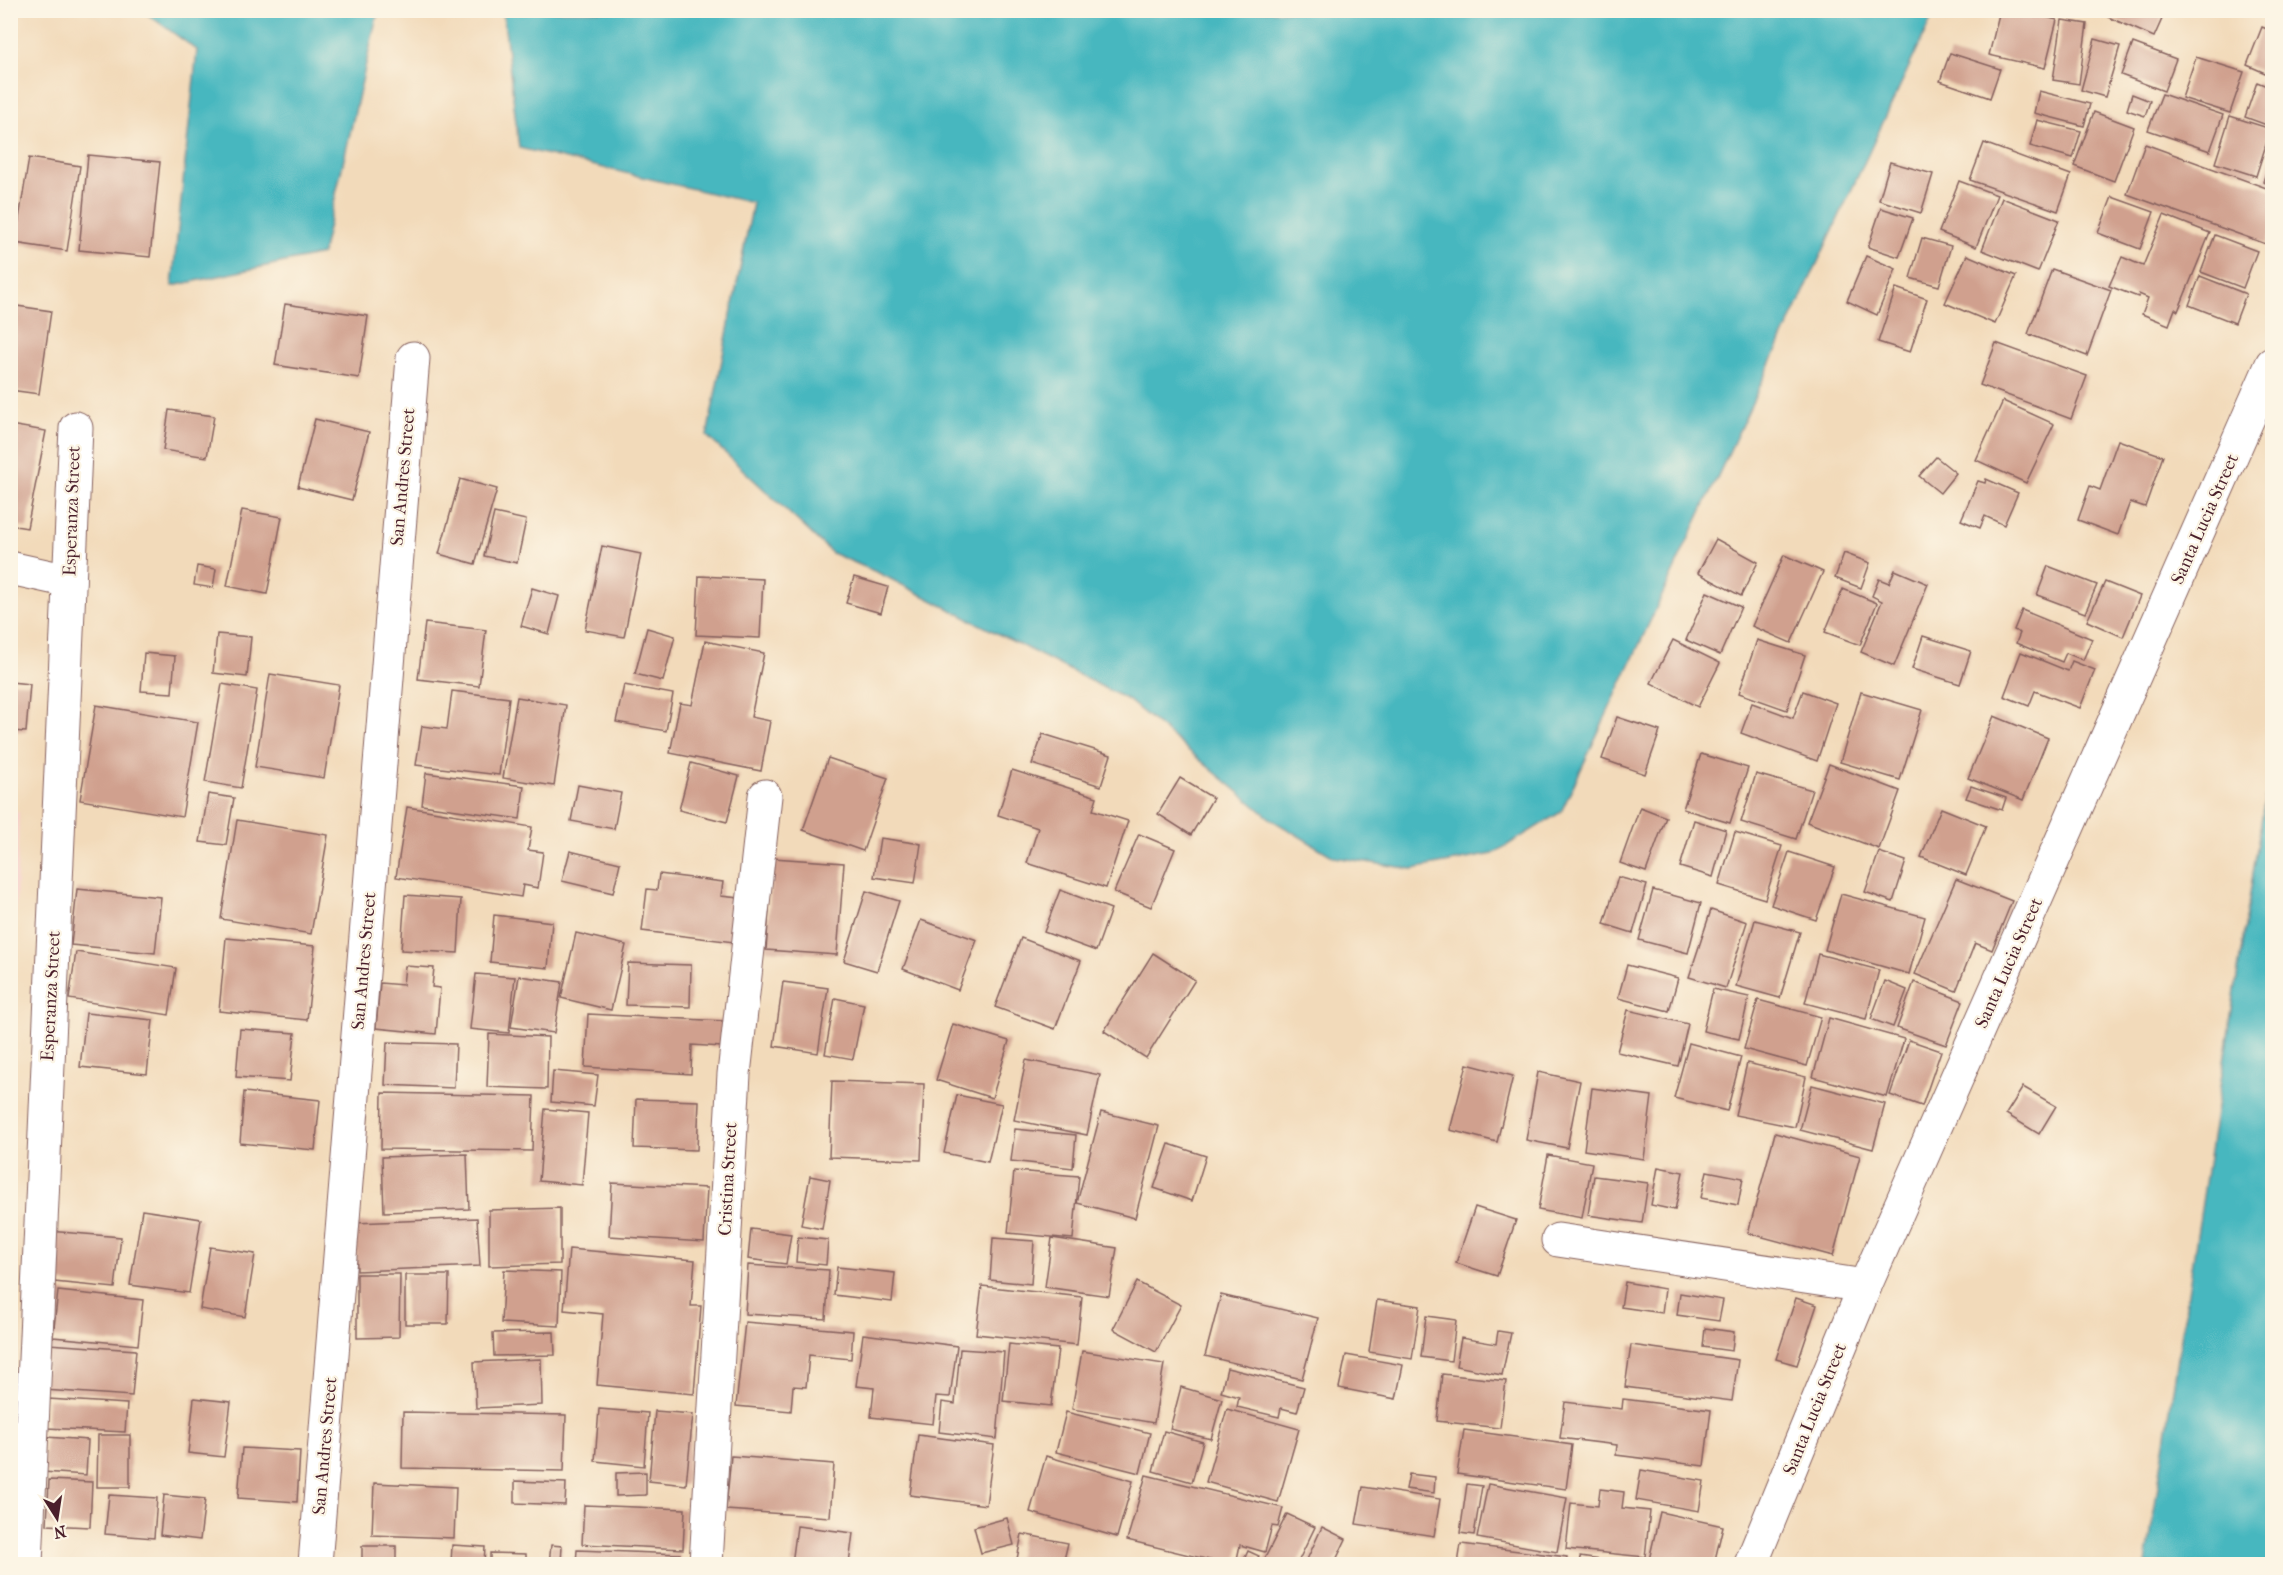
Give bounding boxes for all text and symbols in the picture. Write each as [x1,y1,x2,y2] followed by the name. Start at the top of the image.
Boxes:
[387,407,420,547] street label: San Andres Street
[59,445,85,577] street label: Esperanza Street
[2167,450,2243,587] street label: Santa Lucia Street
[348,891,381,1031] street label: San Andres Street
[1971,894,2047,1031] street label: Santa Lucia Street
[37,930,65,1062] street label: Esperanza Street
[715,1121,741,1236] street label: Cristina Street
[1779,1339,1851,1478] street label: Santa Lucia Street
[309,1376,342,1516] street label: San Andres Street
[27,1488,87,1548] north arrow
[51,1522,68,1543] text: N

